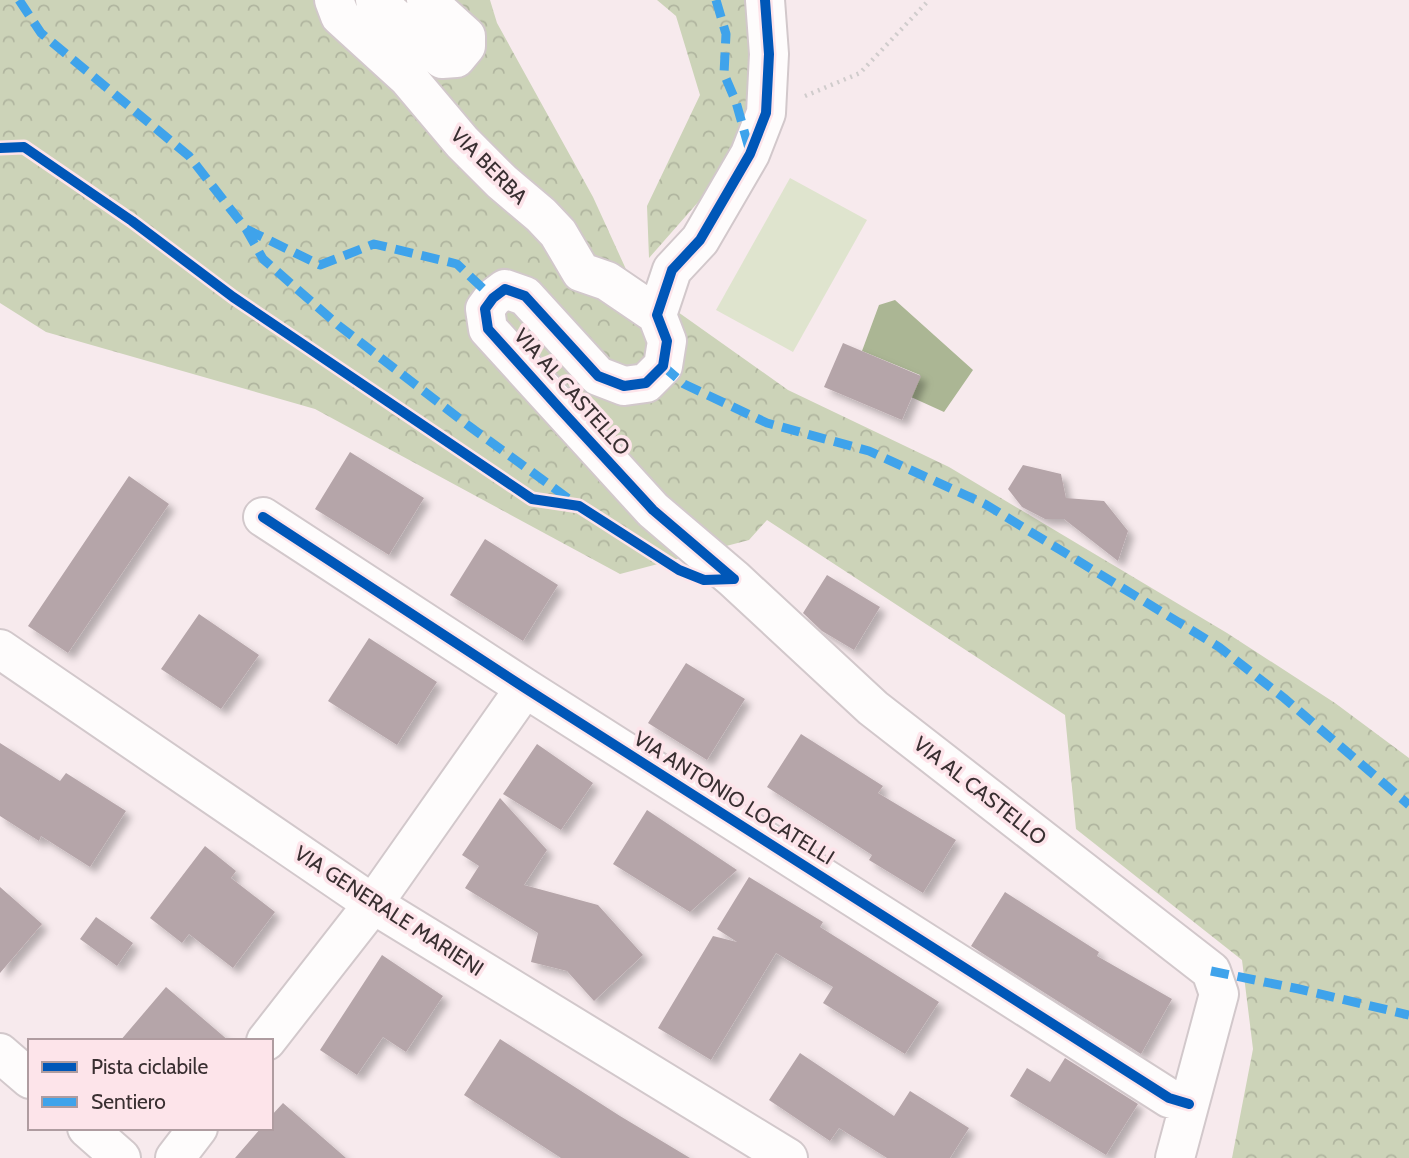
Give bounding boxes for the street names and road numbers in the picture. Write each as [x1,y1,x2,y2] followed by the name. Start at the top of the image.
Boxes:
[446,122,533,209] street label: VIA BERBA
[509,323,636,460] street label: VIA AL CASTELLO
[629,726,839,870] street label: VIA ANTONIO LOCATELLI
[909,731,1052,850] street label: VIA AL CASTELLO
[290,840,488,981] street label: VIA GENERALE MARIENI

